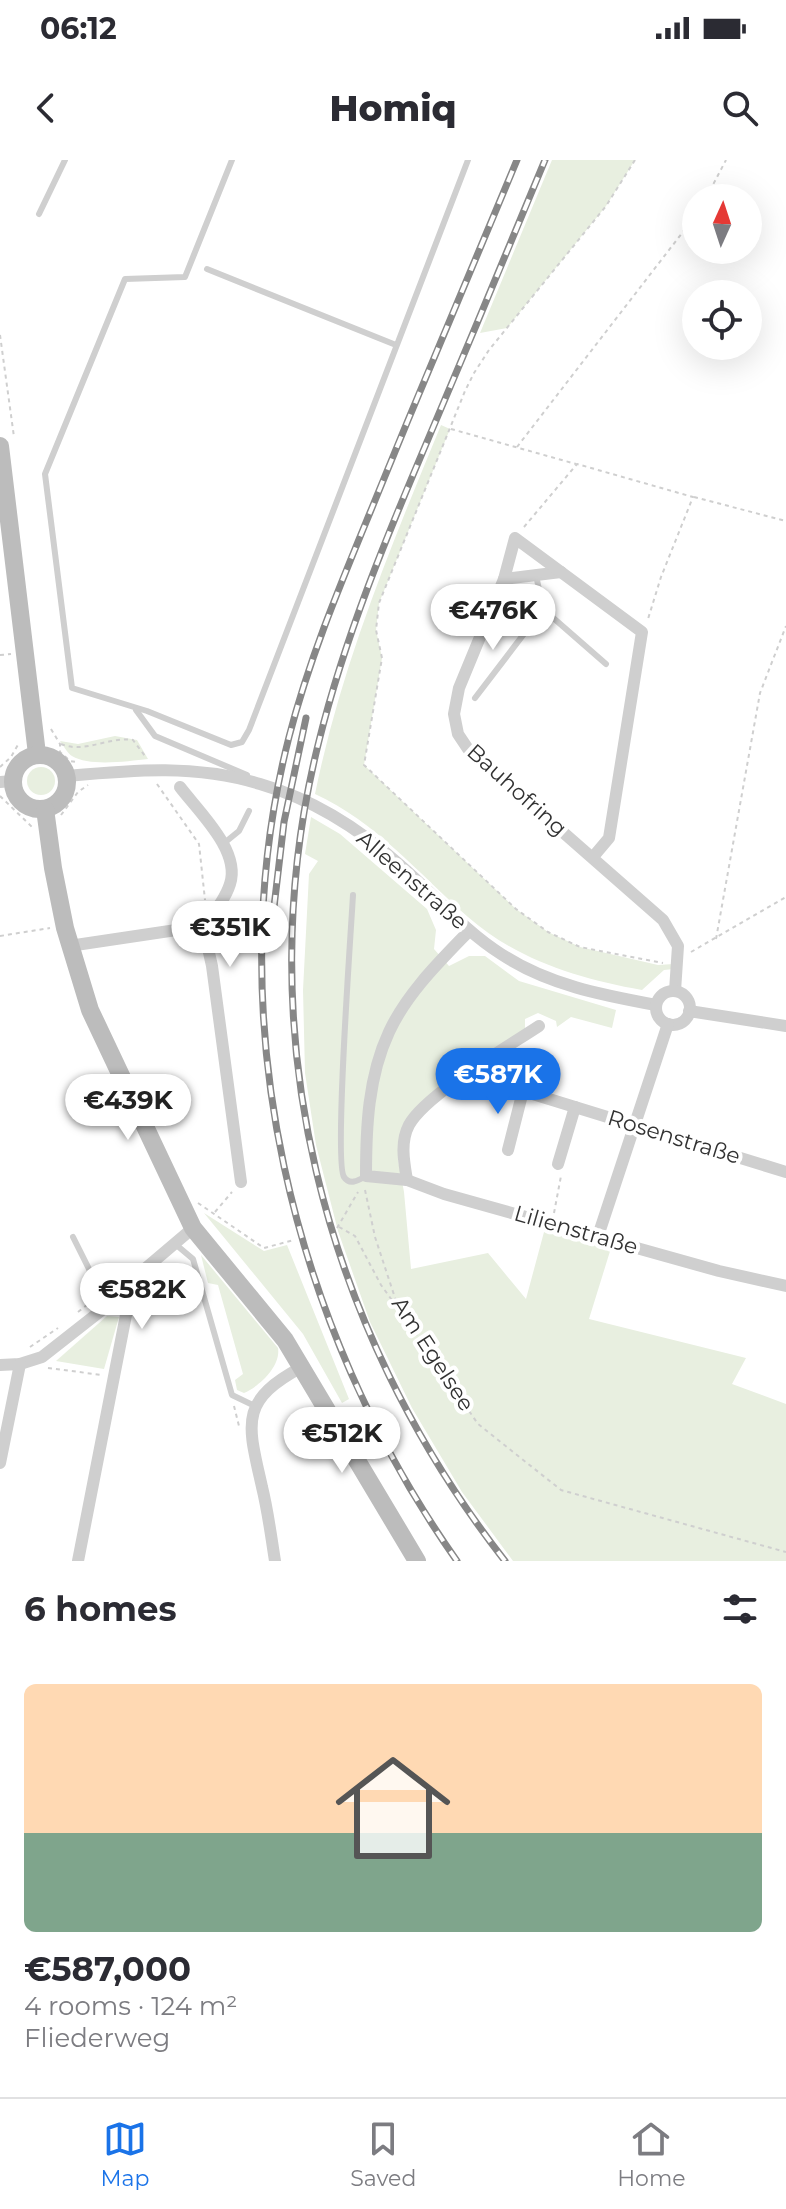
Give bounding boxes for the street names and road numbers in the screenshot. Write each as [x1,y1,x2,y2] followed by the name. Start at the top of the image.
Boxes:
[462,738,572,842] street label: Bauhofring
[351,825,473,935] street label: Alleenstraße
[604,1104,744,1170] street label: Rosenstraße
[511,1199,641,1261] street label: Lilienstraße
[386,1292,480,1416] street label: Am Egelsee

